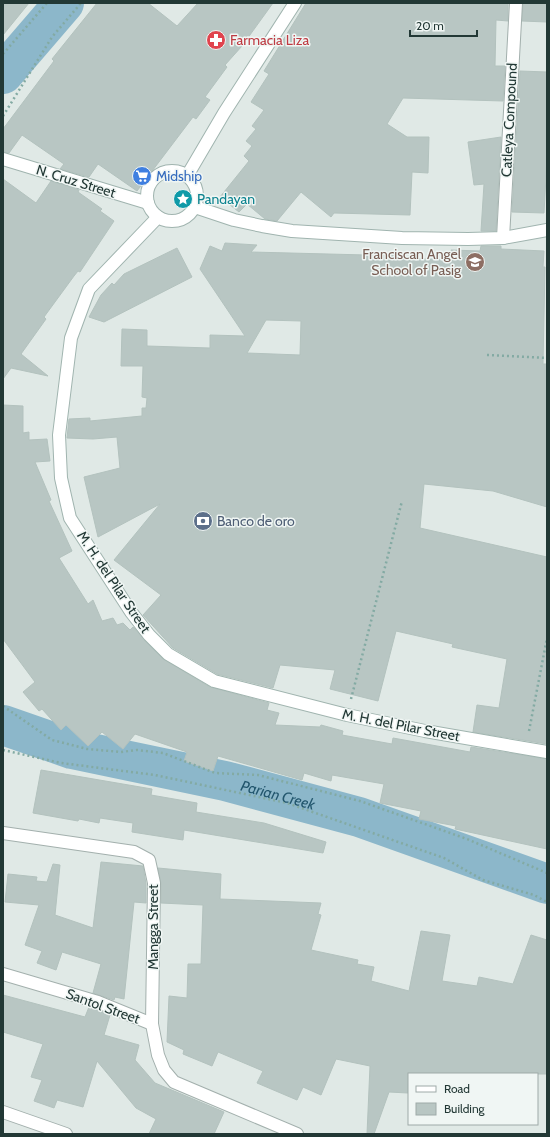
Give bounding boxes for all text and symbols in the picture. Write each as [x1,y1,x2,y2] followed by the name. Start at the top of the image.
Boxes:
[410,12,477,38] scale bar
[416,18,444,33] text: 20 m
[205,29,227,51] pharmacy icon: Farmacia Liza
[230,31,309,49] place label: Farmacia Liza
[497,63,521,177] street label: Catleya Compound
[34,160,118,202] street label: N. Cruz Street
[131,165,153,187] supermarket icon: Midship
[156,167,202,185] place label: Midship
[172,188,194,210] place icon: Pandayan
[197,190,255,208] place label: Pandayan
[362,245,462,279] place label: Franciscan Angel School of Pasig
[464,251,486,273] school or university icon: Franciscan Angel School of Pasig
[192,510,214,532] bank icon: Banco de oro
[217,512,295,530] place label: Banco de oro
[73,528,155,637] street label: M. H. del Pilar Street
[341,705,462,745] street label: M. H. del Pilar Street
[239,777,317,814] water label: Parian Creek
[144,884,162,970] street label: Mangga Street
[64,984,143,1028] street label: Santol Street
[408,1073,538,1125] legend
[444,1081,470,1096] text: Road
[444,1101,486,1116] text: Building

